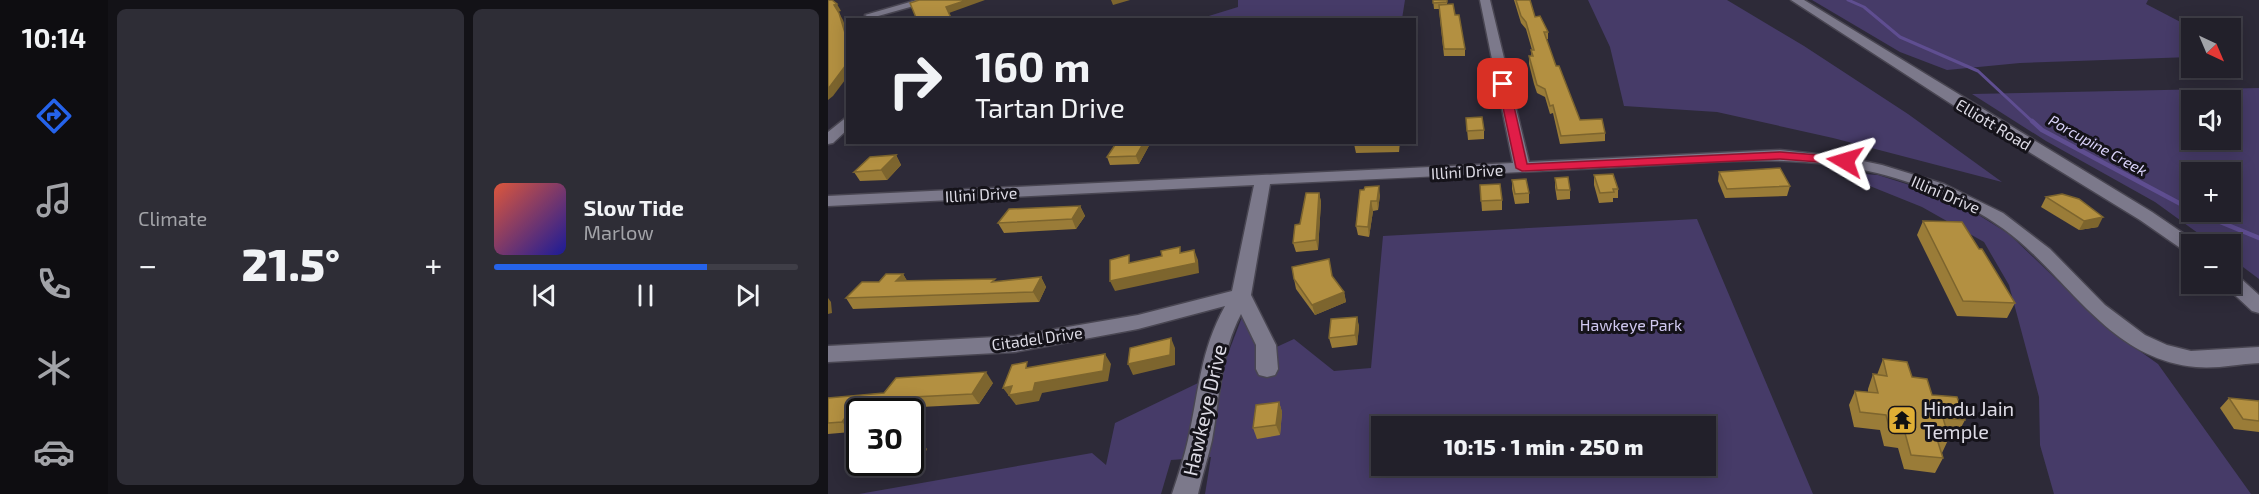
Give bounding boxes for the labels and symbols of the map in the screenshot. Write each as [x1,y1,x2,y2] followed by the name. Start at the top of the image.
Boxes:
[2181,18,2241,78] north arrow
[1477,58,1528,109] pin
[1953,94,2035,154] street label: Elliott Road
[2046,111,2150,180] water label: Porcupine Creek
[1813,129,1877,193] position arrow
[1430,160,1504,182] street label: Illini Drive
[1909,171,1983,217] street label: Illini Drive
[944,183,1018,205] street label: Illini Drive
[1580,315,1682,334] park label: Hawkeye Park
[990,322,1084,354] street label: Citadel Drive
[1177,342,1231,478] street label: Hawkeye Drive
[1923,396,2014,443] place label: Hindu Jain Temple
[846,398,924,476] speed limit sign: 30
[1886,404,1918,436] temple icon: Hindu Jain Temple

